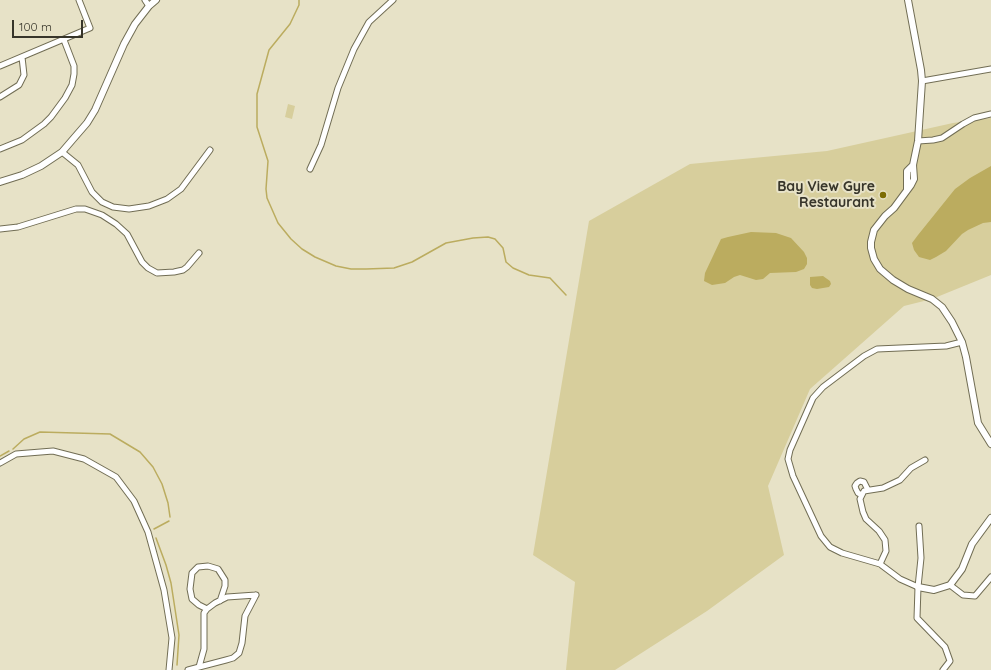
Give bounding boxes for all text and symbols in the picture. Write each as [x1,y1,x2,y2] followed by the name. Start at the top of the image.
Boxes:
[14,12,85,38] scale bar
[19,19,52,34] text: 100 m
[777,179,875,212] place label: Bay View Gyre Restaurant
[878,190,888,200] marker: Bay View Gyre Restaurant

